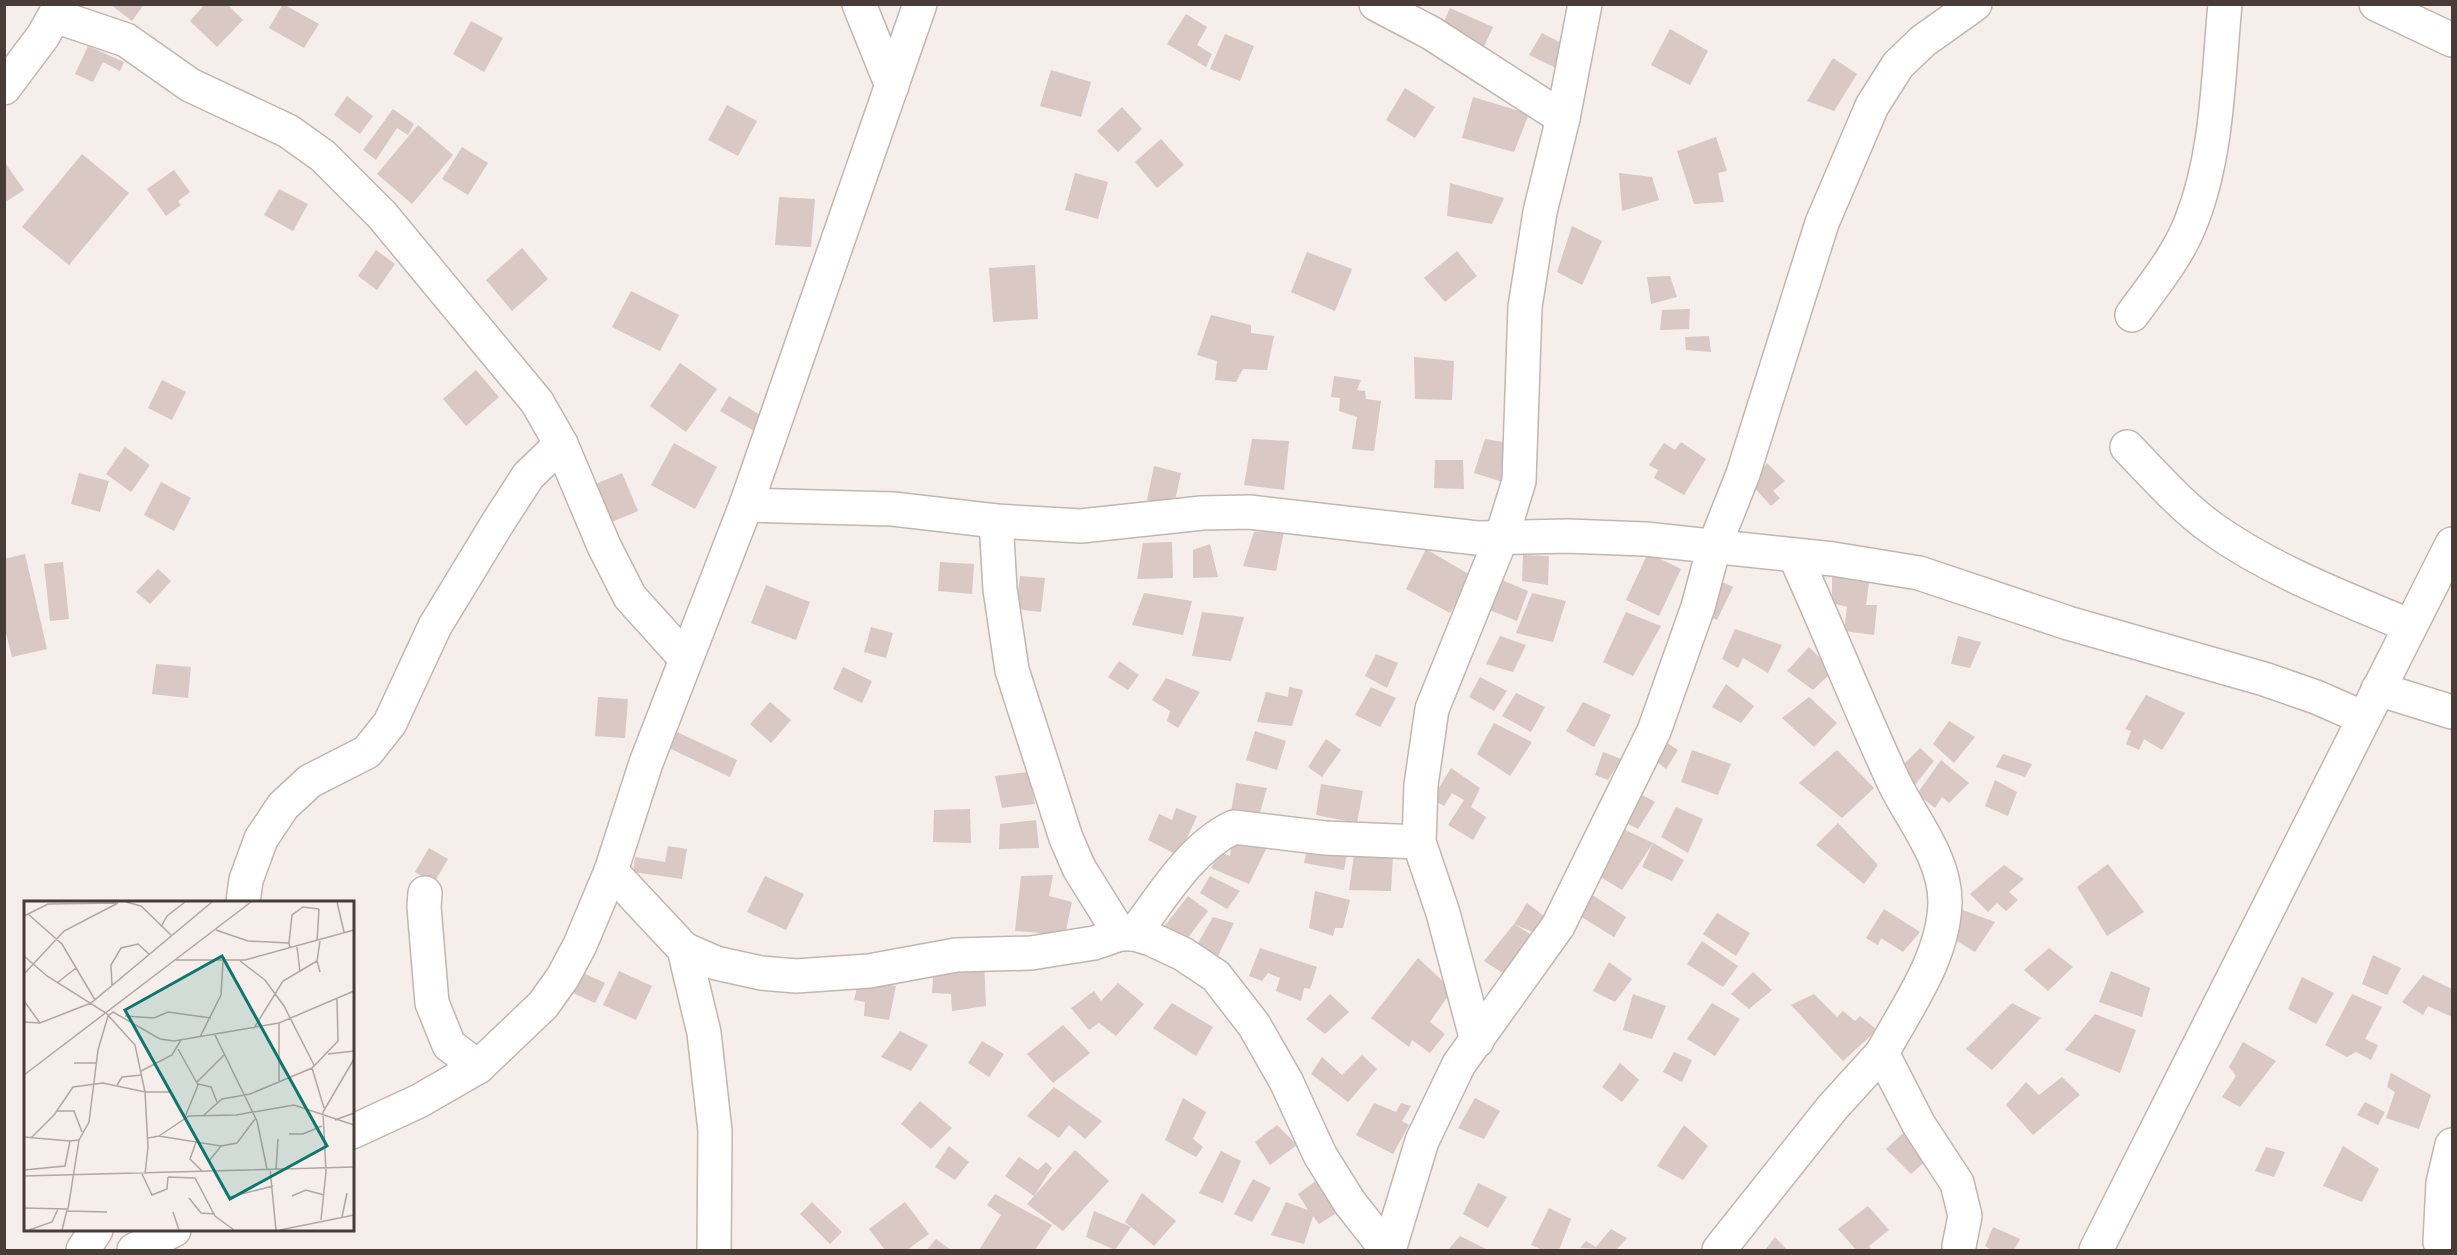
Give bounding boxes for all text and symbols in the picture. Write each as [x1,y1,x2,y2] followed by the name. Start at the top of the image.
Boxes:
[24,901,354,1231] inset map

